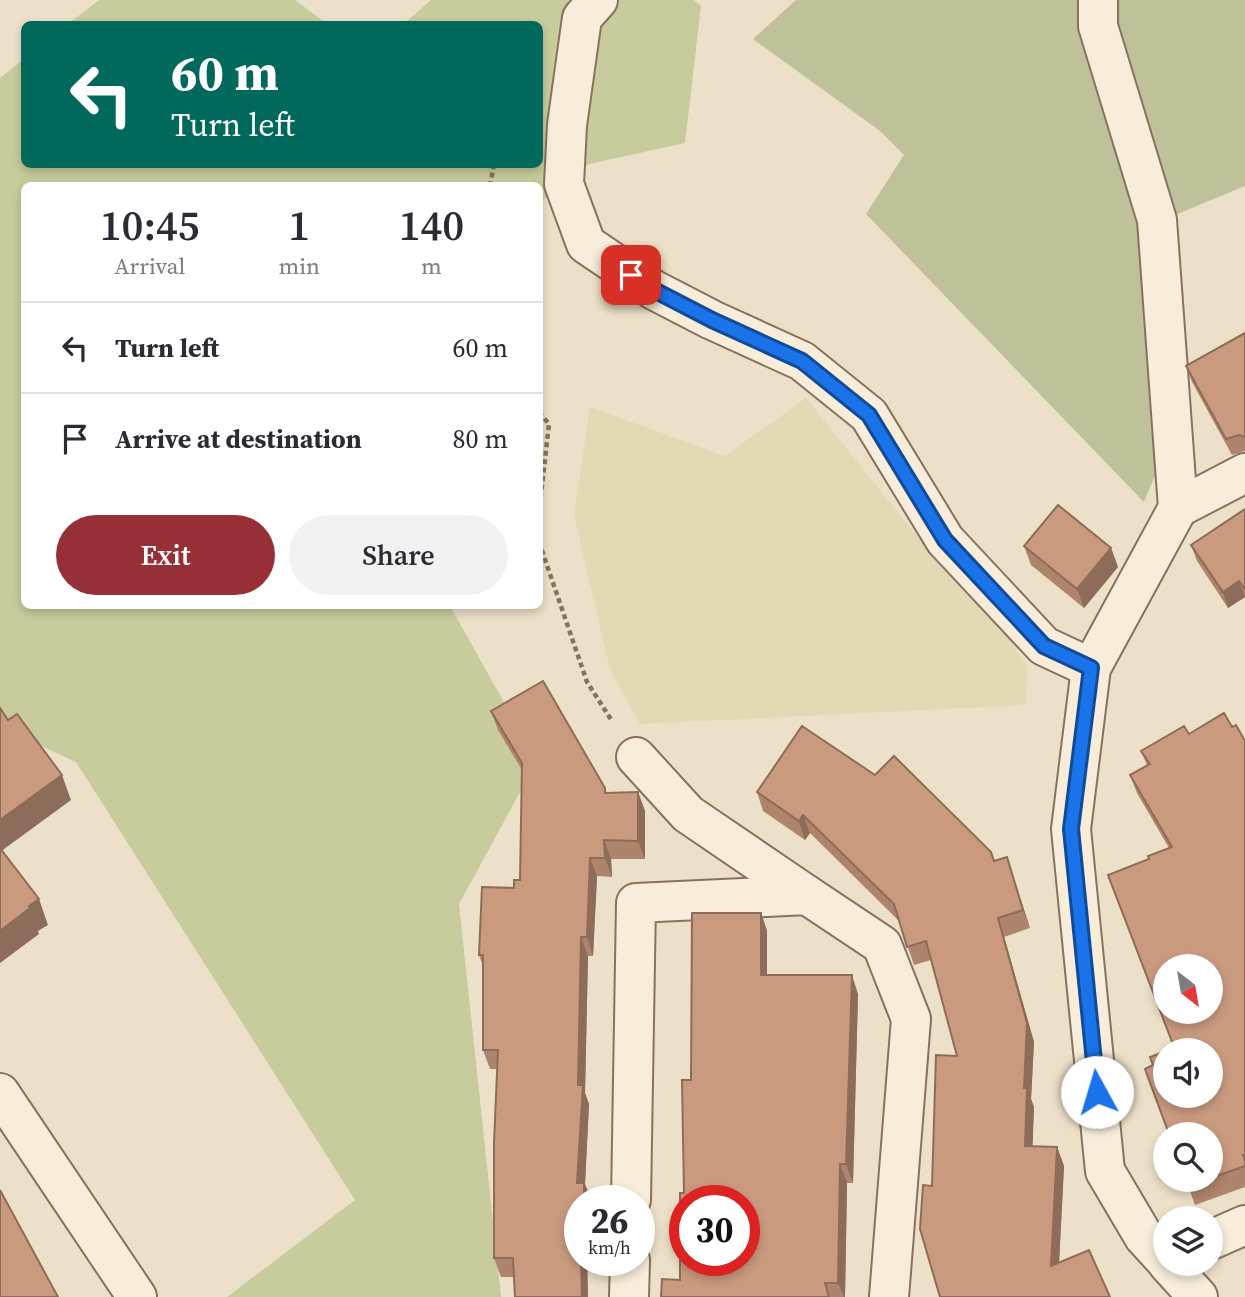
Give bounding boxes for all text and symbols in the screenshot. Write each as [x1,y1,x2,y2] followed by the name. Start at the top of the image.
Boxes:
[171,39,279,106] text: 60 m
[56,49,147,140] icon: left
[171,103,295,147] text: Turn left
[100,196,200,254] text: 10:45
[288,196,310,254] text: 1
[399,196,464,254] text: 140
[601,245,661,305] pin
[114,250,185,282] text: Arrival
[278,250,320,282] text: min
[421,250,442,282] text: m
[612,256,650,294] icon: arrive
[56,329,94,367] icon: left
[115,330,219,366] text: Turn left
[453,330,508,366] text: 60 m
[56,420,94,458] icon: arrive
[115,421,362,457] text: Arrive at destination
[453,421,508,457] text: 80 m
[56,515,275,595] button: Exit
[289,515,508,595] button: Share
[1153,954,1223,1024] north arrow
[1153,954,1223,1276] map controls
[1153,1038,1223,1108] button: sound
[1060,1055,1134,1129] position arrow
[1153,1122,1223,1192] button: search
[669,1185,760,1276] speed limit sign: 30
[591,1197,628,1245] text: 26
[1153,1206,1223,1276] button: layers
[588,1235,631,1260] text: km/h

